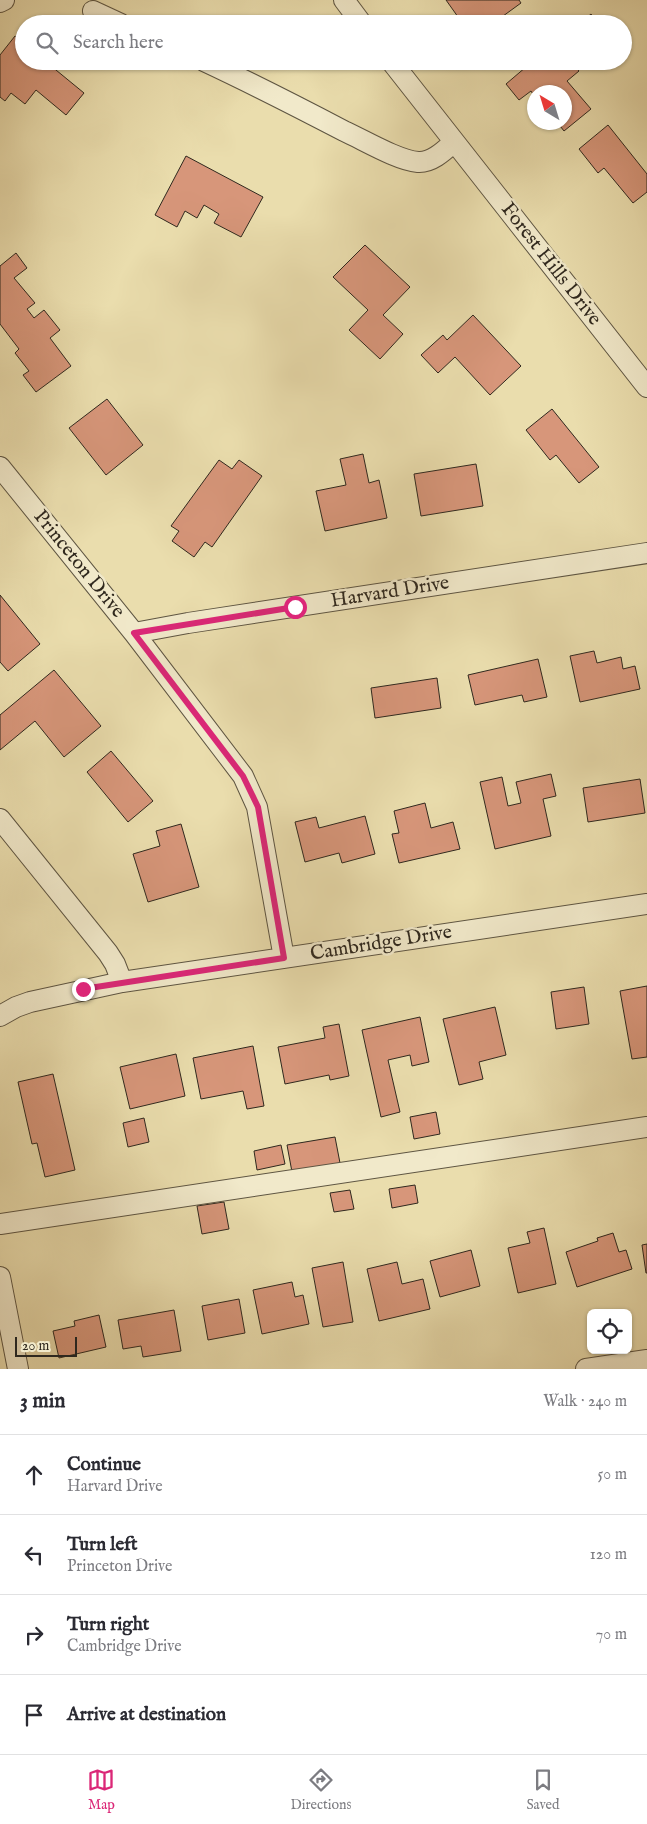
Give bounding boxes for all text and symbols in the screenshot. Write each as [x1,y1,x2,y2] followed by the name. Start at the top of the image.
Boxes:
[15,15,632,70] search box
[33,29,61,57] icon: search
[73,31,164,55] text: Search here
[527,85,572,130] north arrow
[495,197,607,331] street label: Forest Hills Drive
[28,505,130,623] street label: Princeton Drive
[329,570,451,614] street label: Harvard Drive
[284,596,307,619] route start
[308,919,454,967] street label: Cambridge Drive
[72,978,95,1001] route end
[587,1309,632,1354] map controls
[587,1309,632,1354] button: locate
[15,1334,78,1357] scale bar
[22,1337,49,1355] text: 20 m
[20,1388,65,1415] text: 3 min
[543,1392,627,1412] text: Walk · 240 m
[67,1453,141,1477] text: Continue
[20,1461,48,1489] icon: ahead
[598,1465,627,1485] text: 50 m
[67,1477,163,1497] text: Harvard Drive
[67,1533,138,1557] text: Turn left
[20,1541,48,1569] icon: left
[590,1545,627,1565] text: 120 m
[67,1557,172,1577] text: Princeton Drive
[67,1613,149,1637] text: Turn right
[20,1621,48,1649] icon: right
[596,1625,627,1645] text: 70 m
[67,1637,182,1657] text: Cambridge Drive
[20,1701,48,1729] icon: arrive
[67,1703,226,1727] text: Arrive at destination
[87,1766,115,1814] tab: Map
[290,1766,351,1814] tab: Directions
[526,1766,559,1814] tab: Saved

